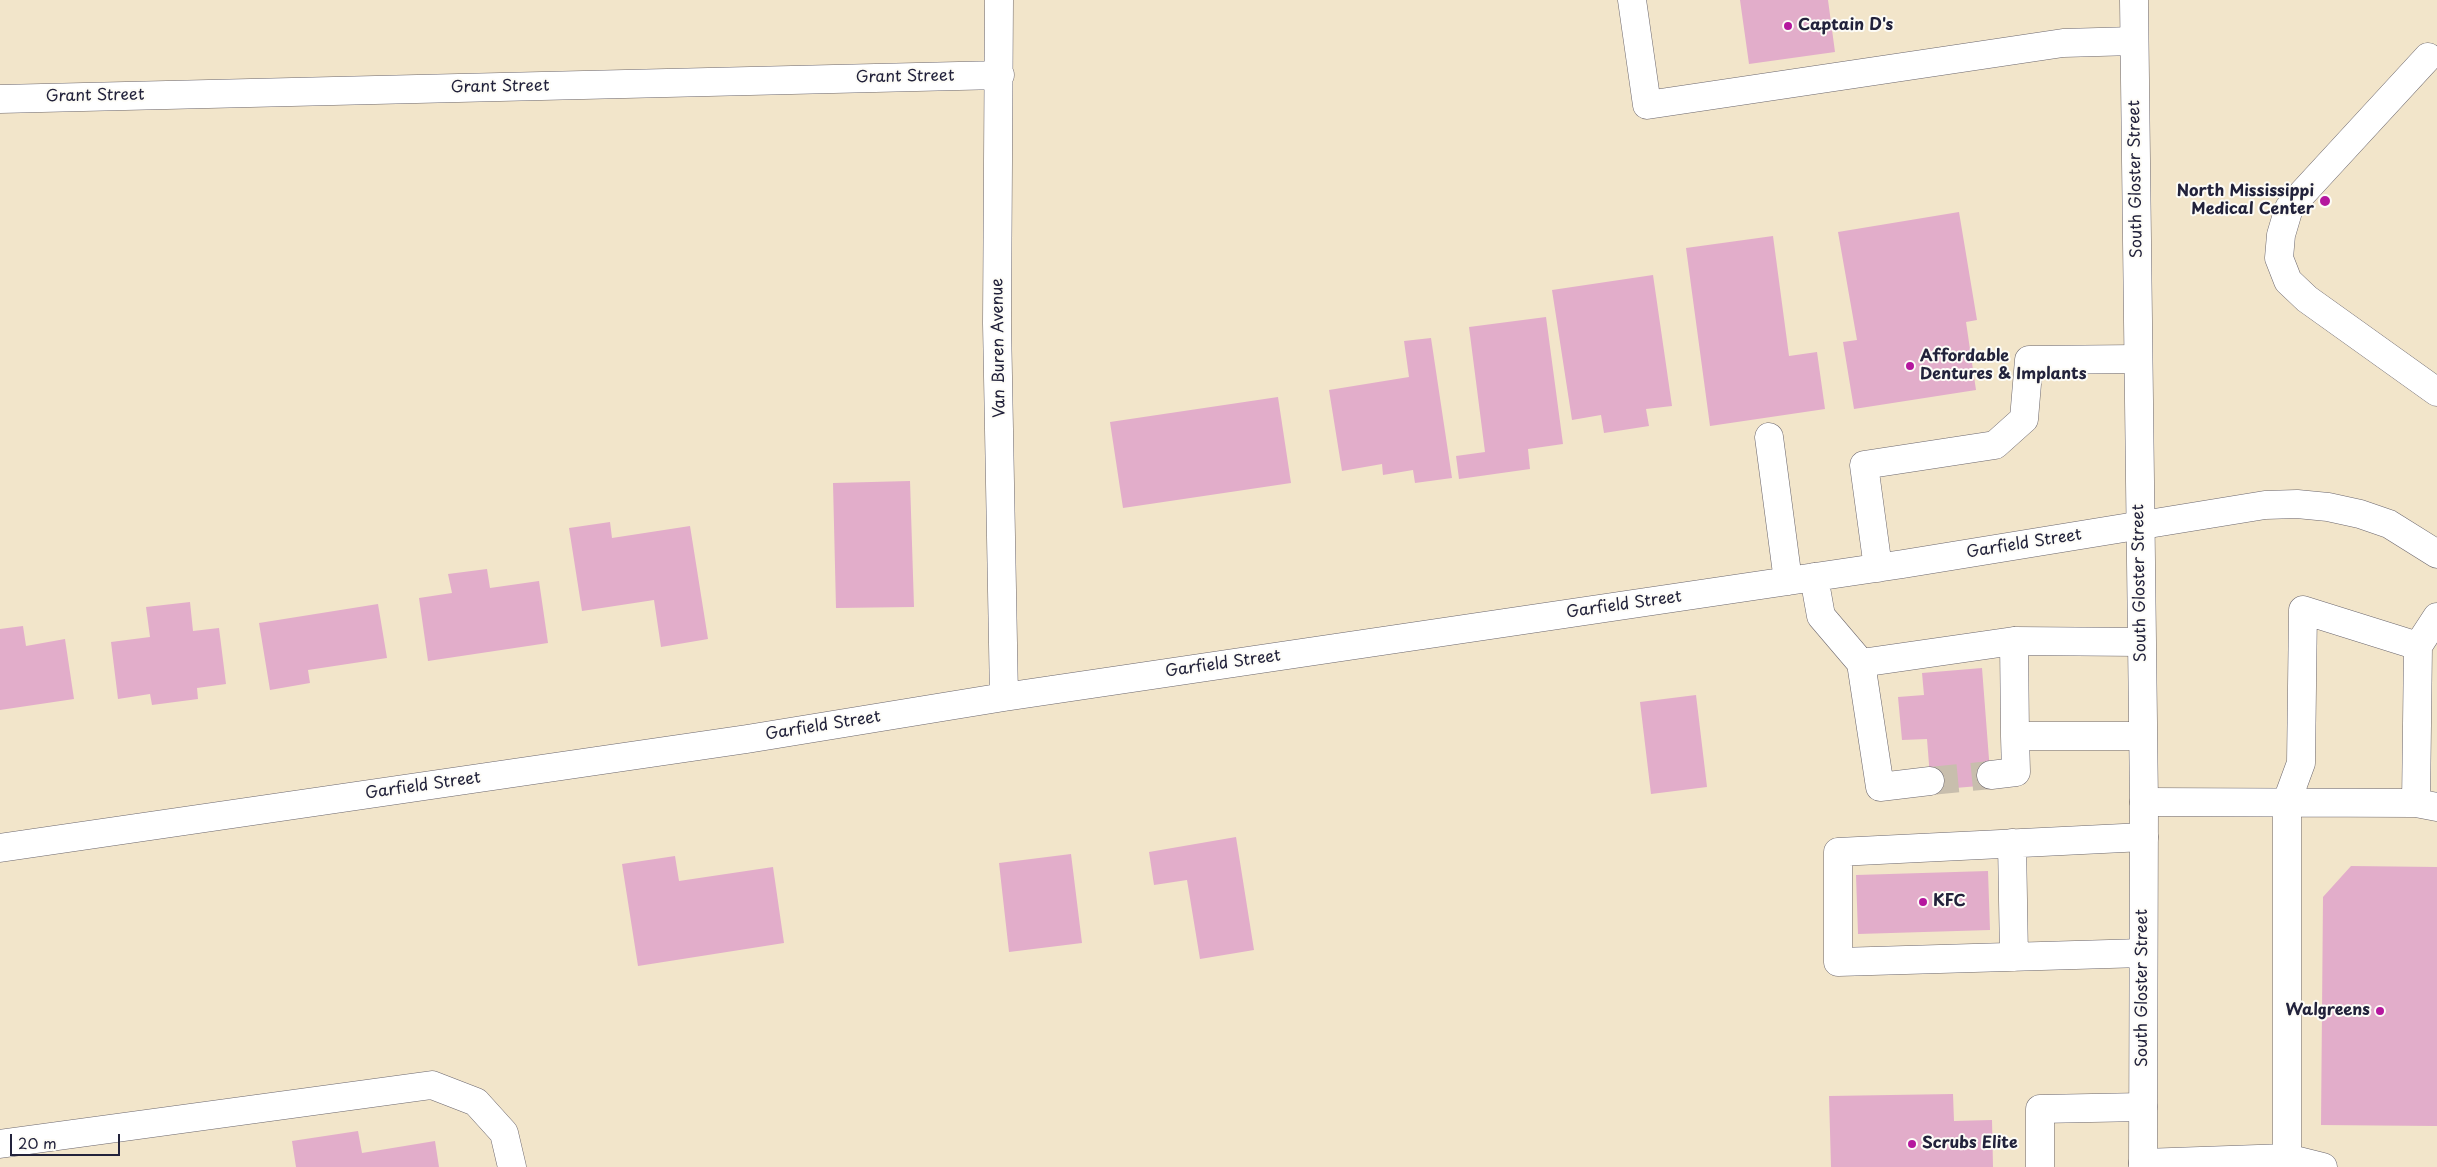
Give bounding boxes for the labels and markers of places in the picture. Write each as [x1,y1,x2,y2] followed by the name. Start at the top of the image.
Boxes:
[1798,16,1893,36] place label: Captain D's
[1782,20,1794,32] marker: Captain D's
[2177,182,2314,220] place label: North Mississippi Medical Center
[2318,194,2332,208] marker: North Mississippi Medical Center
[1920,347,2087,385] place label: Affordable Dentures & Implants
[1904,360,1916,372] marker: Affordable Dentures & Implants
[1933,892,1966,912] place label: KFC
[1917,896,1929,908] marker: KFC
[2285,1001,2370,1021] place label: Walgreens
[2374,1005,2386,1017] marker: Walgreens
[1922,1134,2018,1154] place label: Scrubs Elite
[1906,1138,1918,1150] marker: Scrubs Elite

